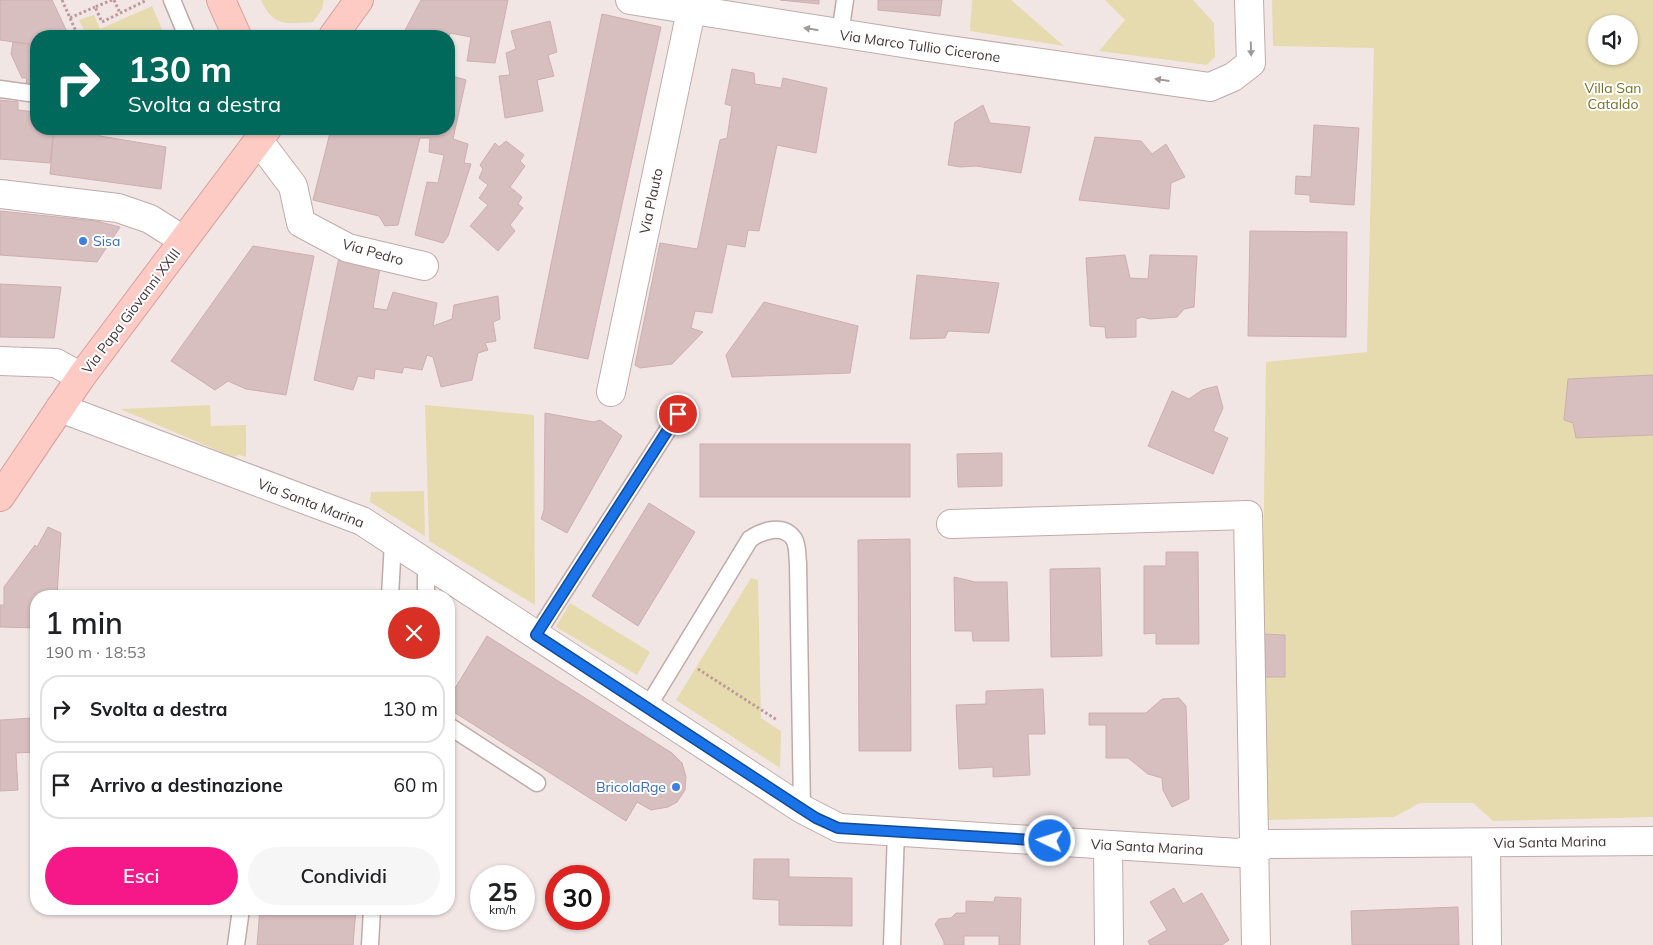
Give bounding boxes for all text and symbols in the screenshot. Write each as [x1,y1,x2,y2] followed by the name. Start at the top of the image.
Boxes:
[1588,15,1638,65] map controls
[1588,15,1638,65] button: sound
[802,25,818,33] one-way arrow
[838,26,1002,66] street label: Via Marco Tullio Cicerone
[1247,41,1255,57] one-way arrow
[128,47,232,91] text: 130 m
[45,50,110,115] icon: right
[1154,76,1170,84] one-way arrow
[1584,79,1642,113] park label: Villa San Cataldo
[128,90,281,118] text: Svolta a destra
[635,166,667,236] street label: Via Plauto
[93,232,120,250] place label: Sisa
[77,235,89,247] marker: Sisa
[340,235,406,269] street label: Via Pedro
[78,245,184,377] street label: Via Papa Giovanni XXIII
[657,393,699,435] pin
[664,400,692,428] icon: arrive
[255,474,367,532] street label: Via Santa Marina
[45,604,123,642] text: 1 min
[388,607,440,659] button: close
[45,642,146,662] text: 190 m · 18:53
[47,695,75,723] icon: right
[90,697,228,721] text: Svolta a destra
[382,697,438,721] text: 130 m
[47,771,75,799] icon: arrive
[90,773,283,797] text: Arrivo a destinazione
[394,773,438,797] text: 60 m
[596,778,666,796] place label: BricolaRge
[670,781,682,793] marker: BricolaRge
[1023,814,1075,866] position arrow
[1493,832,1607,852] street label: Via Santa Marina
[1090,835,1204,859] street label: Via Santa Marina
[45,847,238,905] button: Esci
[248,847,440,905] button: Condividi
[545,865,610,930] speed limit sign: 30
[487,876,518,907] text: 25
[489,902,516,917] text: km/h

